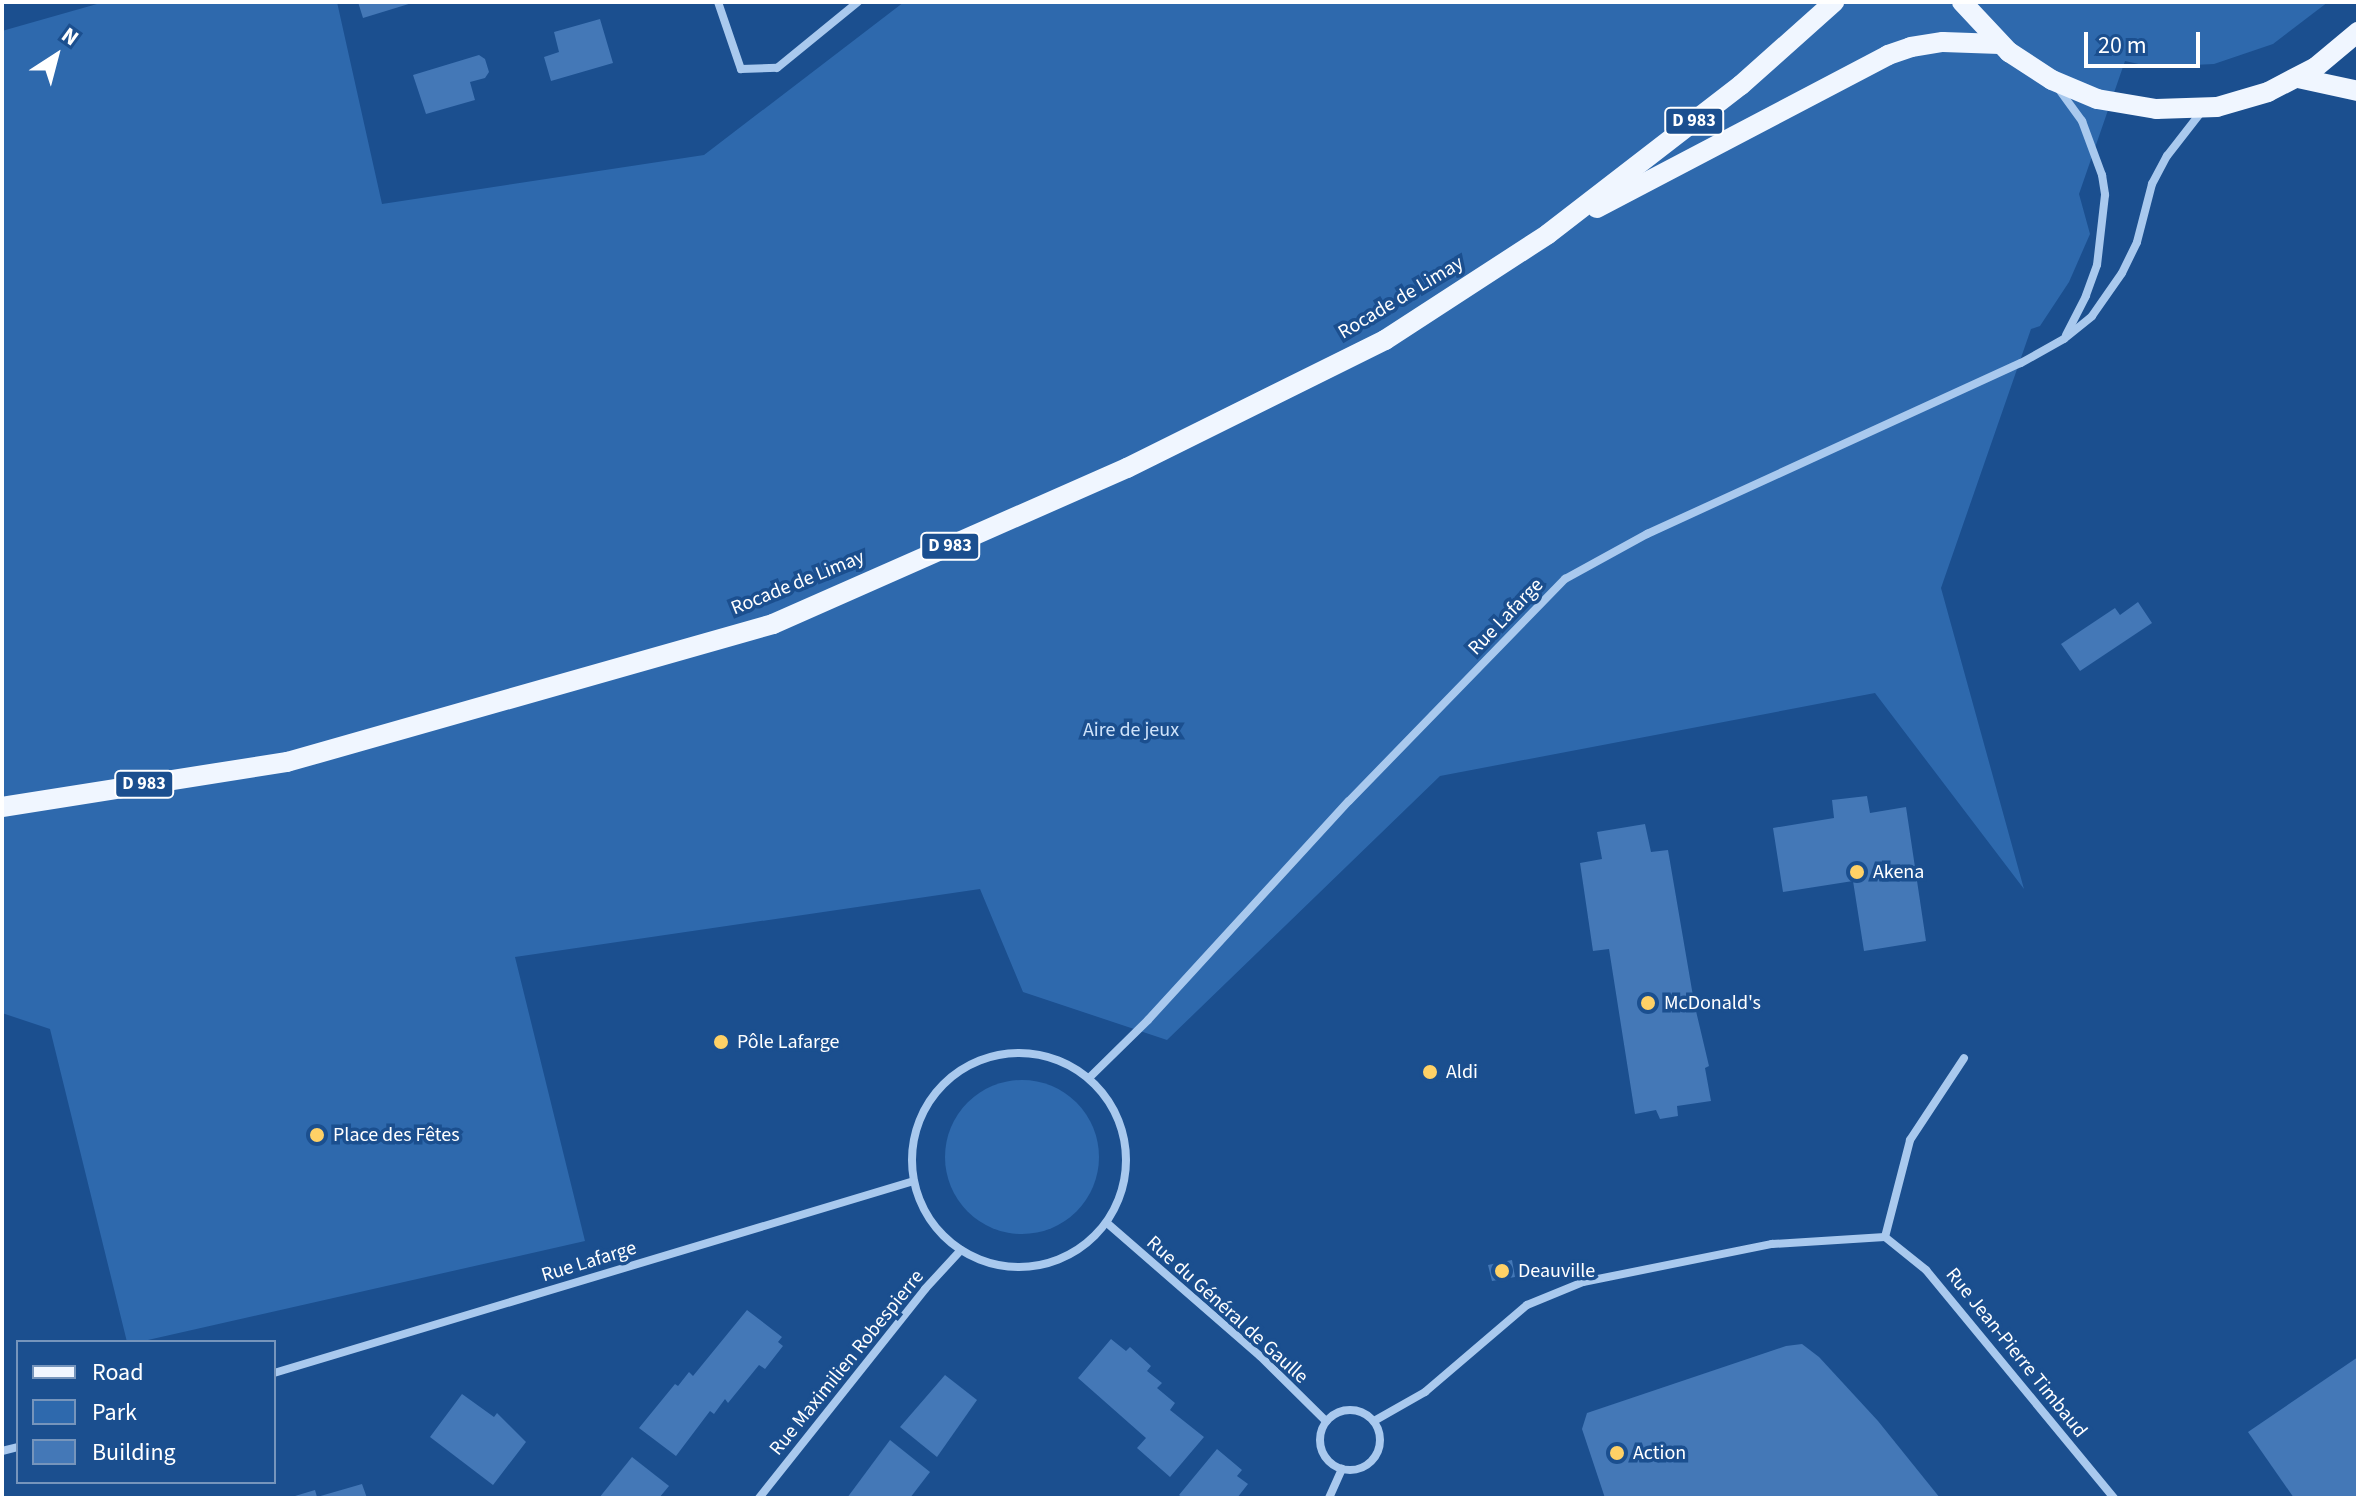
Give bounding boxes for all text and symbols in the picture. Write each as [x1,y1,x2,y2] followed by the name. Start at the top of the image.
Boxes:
[16,16,96,96] north arrow
[2088,16,2204,66] scale bar
[55,19,85,54] text: N
[2098,28,2147,63] text: 20 m
[1664,107,1724,135] road number: D 983
[1334,251,1468,345] street label: Rocade de Limay
[920,532,980,560] road number: D 983
[728,545,868,621] street label: Rocade de Limay
[1463,573,1549,661] street label: Rue Lafarge
[1083,718,1179,742] park label: Aire de jeux
[114,770,174,798] road number: D 983
[1873,860,1924,884] place label: Akena
[1848,863,1866,881] marker: Akena
[1664,991,1761,1015] place label: McDonald's
[1639,994,1657,1012] marker: McDonald's
[737,1030,839,1054] place label: Pôle Lafarge
[712,1033,730,1051] marker: Pôle Lafarge
[1446,1060,1478,1084] place label: Aldi
[1421,1063,1439,1081] marker: Aldi
[333,1123,460,1147] place label: Place des Fêtes
[308,1126,326,1144] marker: Place des Fêtes
[1141,1231,1313,1389] street label: Rue du Général de Gaulle
[539,1236,639,1288] street label: Rue Lafarge
[1518,1259,1595,1283] place label: Deauville
[1493,1262,1511,1280] marker: Deauville
[1940,1263,2092,1443] street label: Rue Jean-Pierre Timbaud
[765,1265,929,1461] street label: Rue Maximilien Robespierre
[16,1340,276,1484] legend
[92,1355,144,1390] text: Road
[92,1395,137,1430] text: Park
[92,1435,176,1470] text: Building
[1633,1441,1686,1465] place label: Action
[1608,1444,1626,1462] marker: Action

